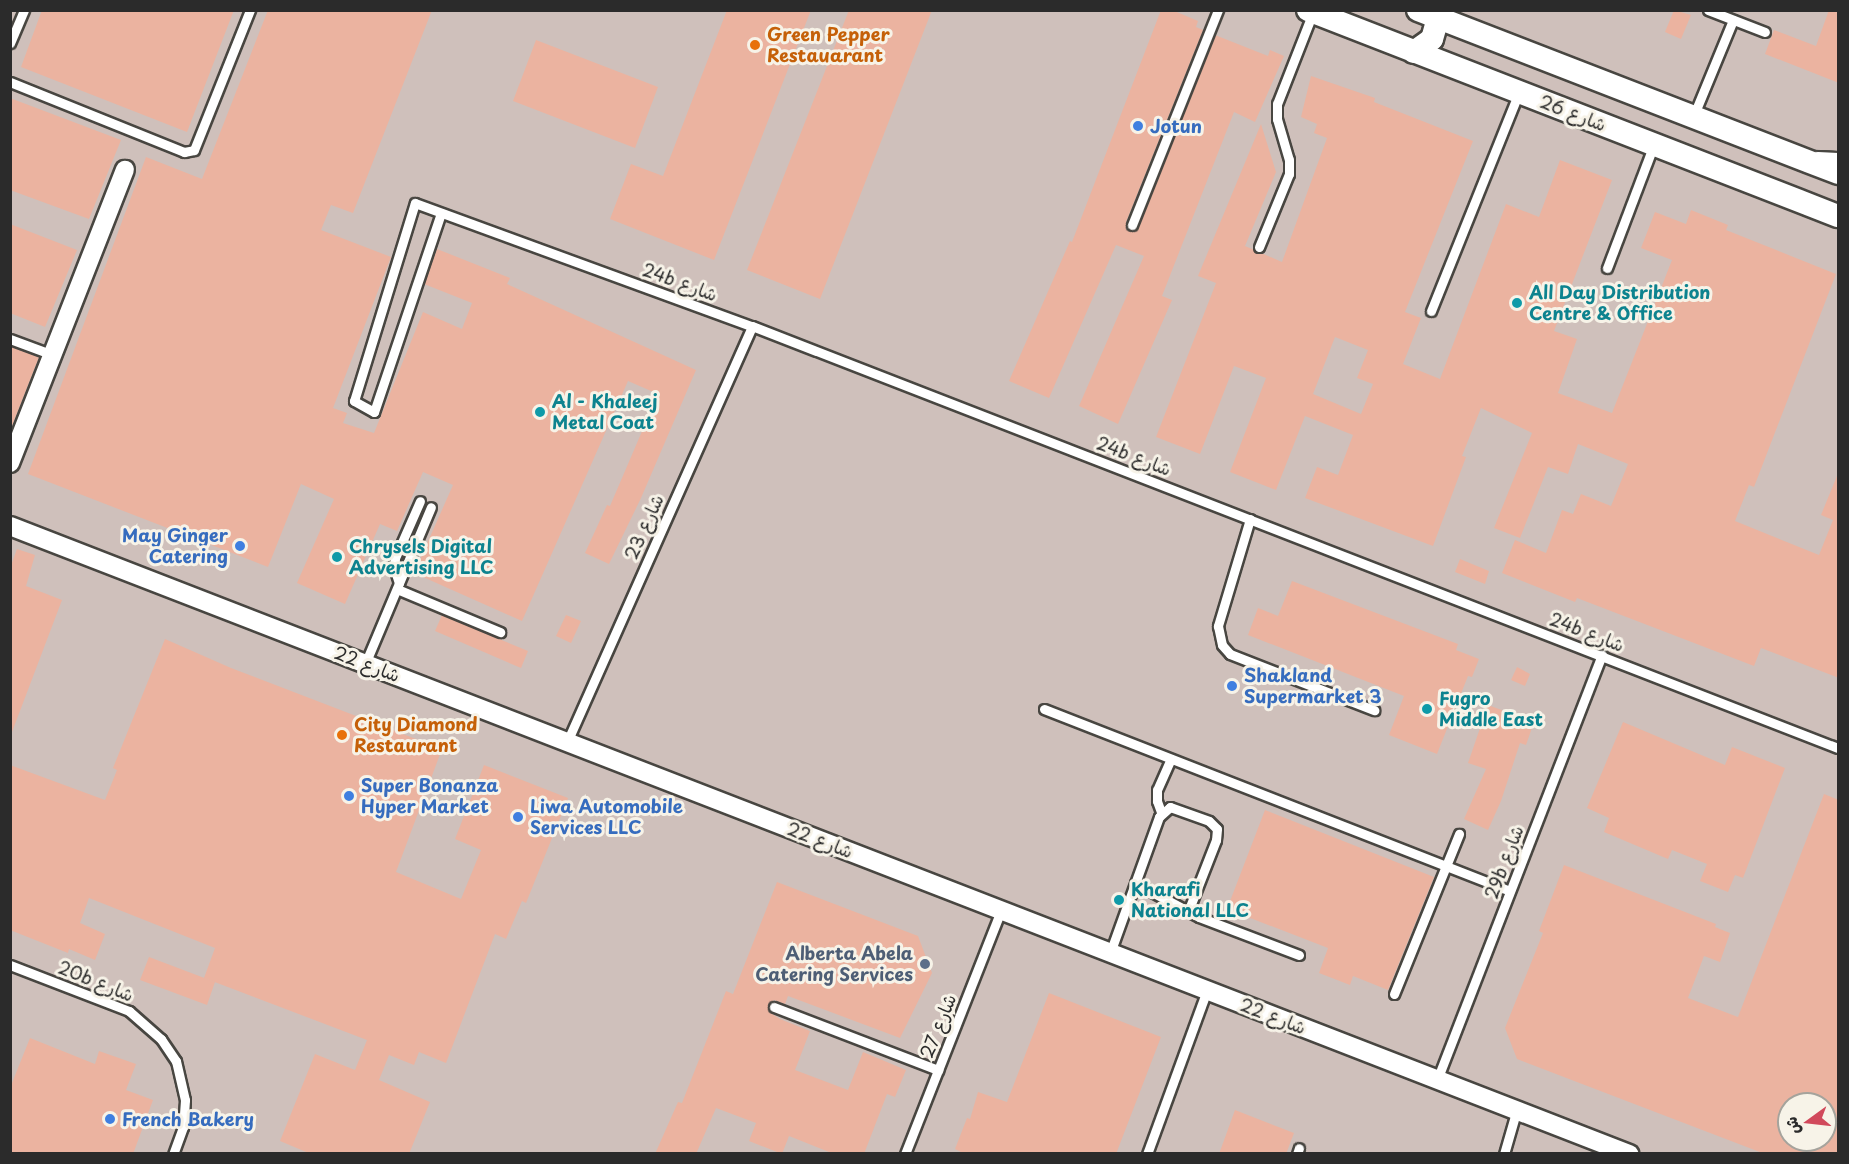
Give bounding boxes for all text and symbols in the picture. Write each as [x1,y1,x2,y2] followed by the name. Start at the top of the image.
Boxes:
[767,24,891,66] place label: Green Pepper Restauarant
[748,38,762,52] marker: Green Pepper Restauarant
[1537,90,1609,136] street label: شارع 26
[1150,115,1202,137] place label: Jotun
[1131,119,1145,133] marker: Jotun
[639,258,721,306] street label: 24b شارع
[1529,282,1711,324] place label: All Day Distribution Centre & Office
[1510,296,1524,310] marker: All Day Distribution Centre & Office
[552,391,658,434] place label: Al - Khaleej Metal Coat
[533,405,547,419] marker: Al - Khaleej Metal Coat
[1093,432,1175,480] street label: 24b شارع
[620,491,668,563] street label: شارع 23
[122,525,228,568] place label: May Ginger Catering
[349,536,494,578] place label: Chrysels Digital Advertising LLC
[233,539,247,553] marker: May Ginger Catering
[330,550,344,564] marker: Chrysels Digital Advertising LLC
[1546,608,1628,656] street label: 24b شارع
[331,642,403,686] street label: شارع 22
[1244,665,1382,708] place label: Shakland Supermarket 3
[1225,679,1239,693] marker: Shakland Supermarket 3
[1439,688,1544,730] place label: Fugro Middle East
[1420,702,1434,716] marker: Fugro Middle East
[354,714,478,756] place label: City Diamond Restaurant
[335,728,349,742] marker: City Diamond Restaurant
[361,775,500,818] place label: Super Bonanza Hyper Market
[342,789,356,803] marker: Super Bonanza Hyper Market
[530,796,683,838] place label: Liwa Automobile Services LLC
[511,810,525,824] marker: Liwa Automobile Services LLC
[784,818,856,862] street label: شارع 22
[1480,822,1528,902] street label: 29b شارع
[1131,879,1249,922] place label: Kharafi National LLC
[1112,893,1126,907] marker: Kharafi National LLC
[755,943,913,986] place label: Alberta Abela Catering Services
[54,956,138,1006] street label: 20b شارع
[918,957,932,971] marker: Alberta Abela Catering Services
[915,991,961,1061] street label: شارع 27
[1237,994,1309,1038] street label: شارع 22
[1777,1092,1837,1152] north arrow
[122,1108,255,1130] place label: French Bakery
[103,1112,117,1126] marker: French Bakery
[1778,1115,1805,1138] text: ش

